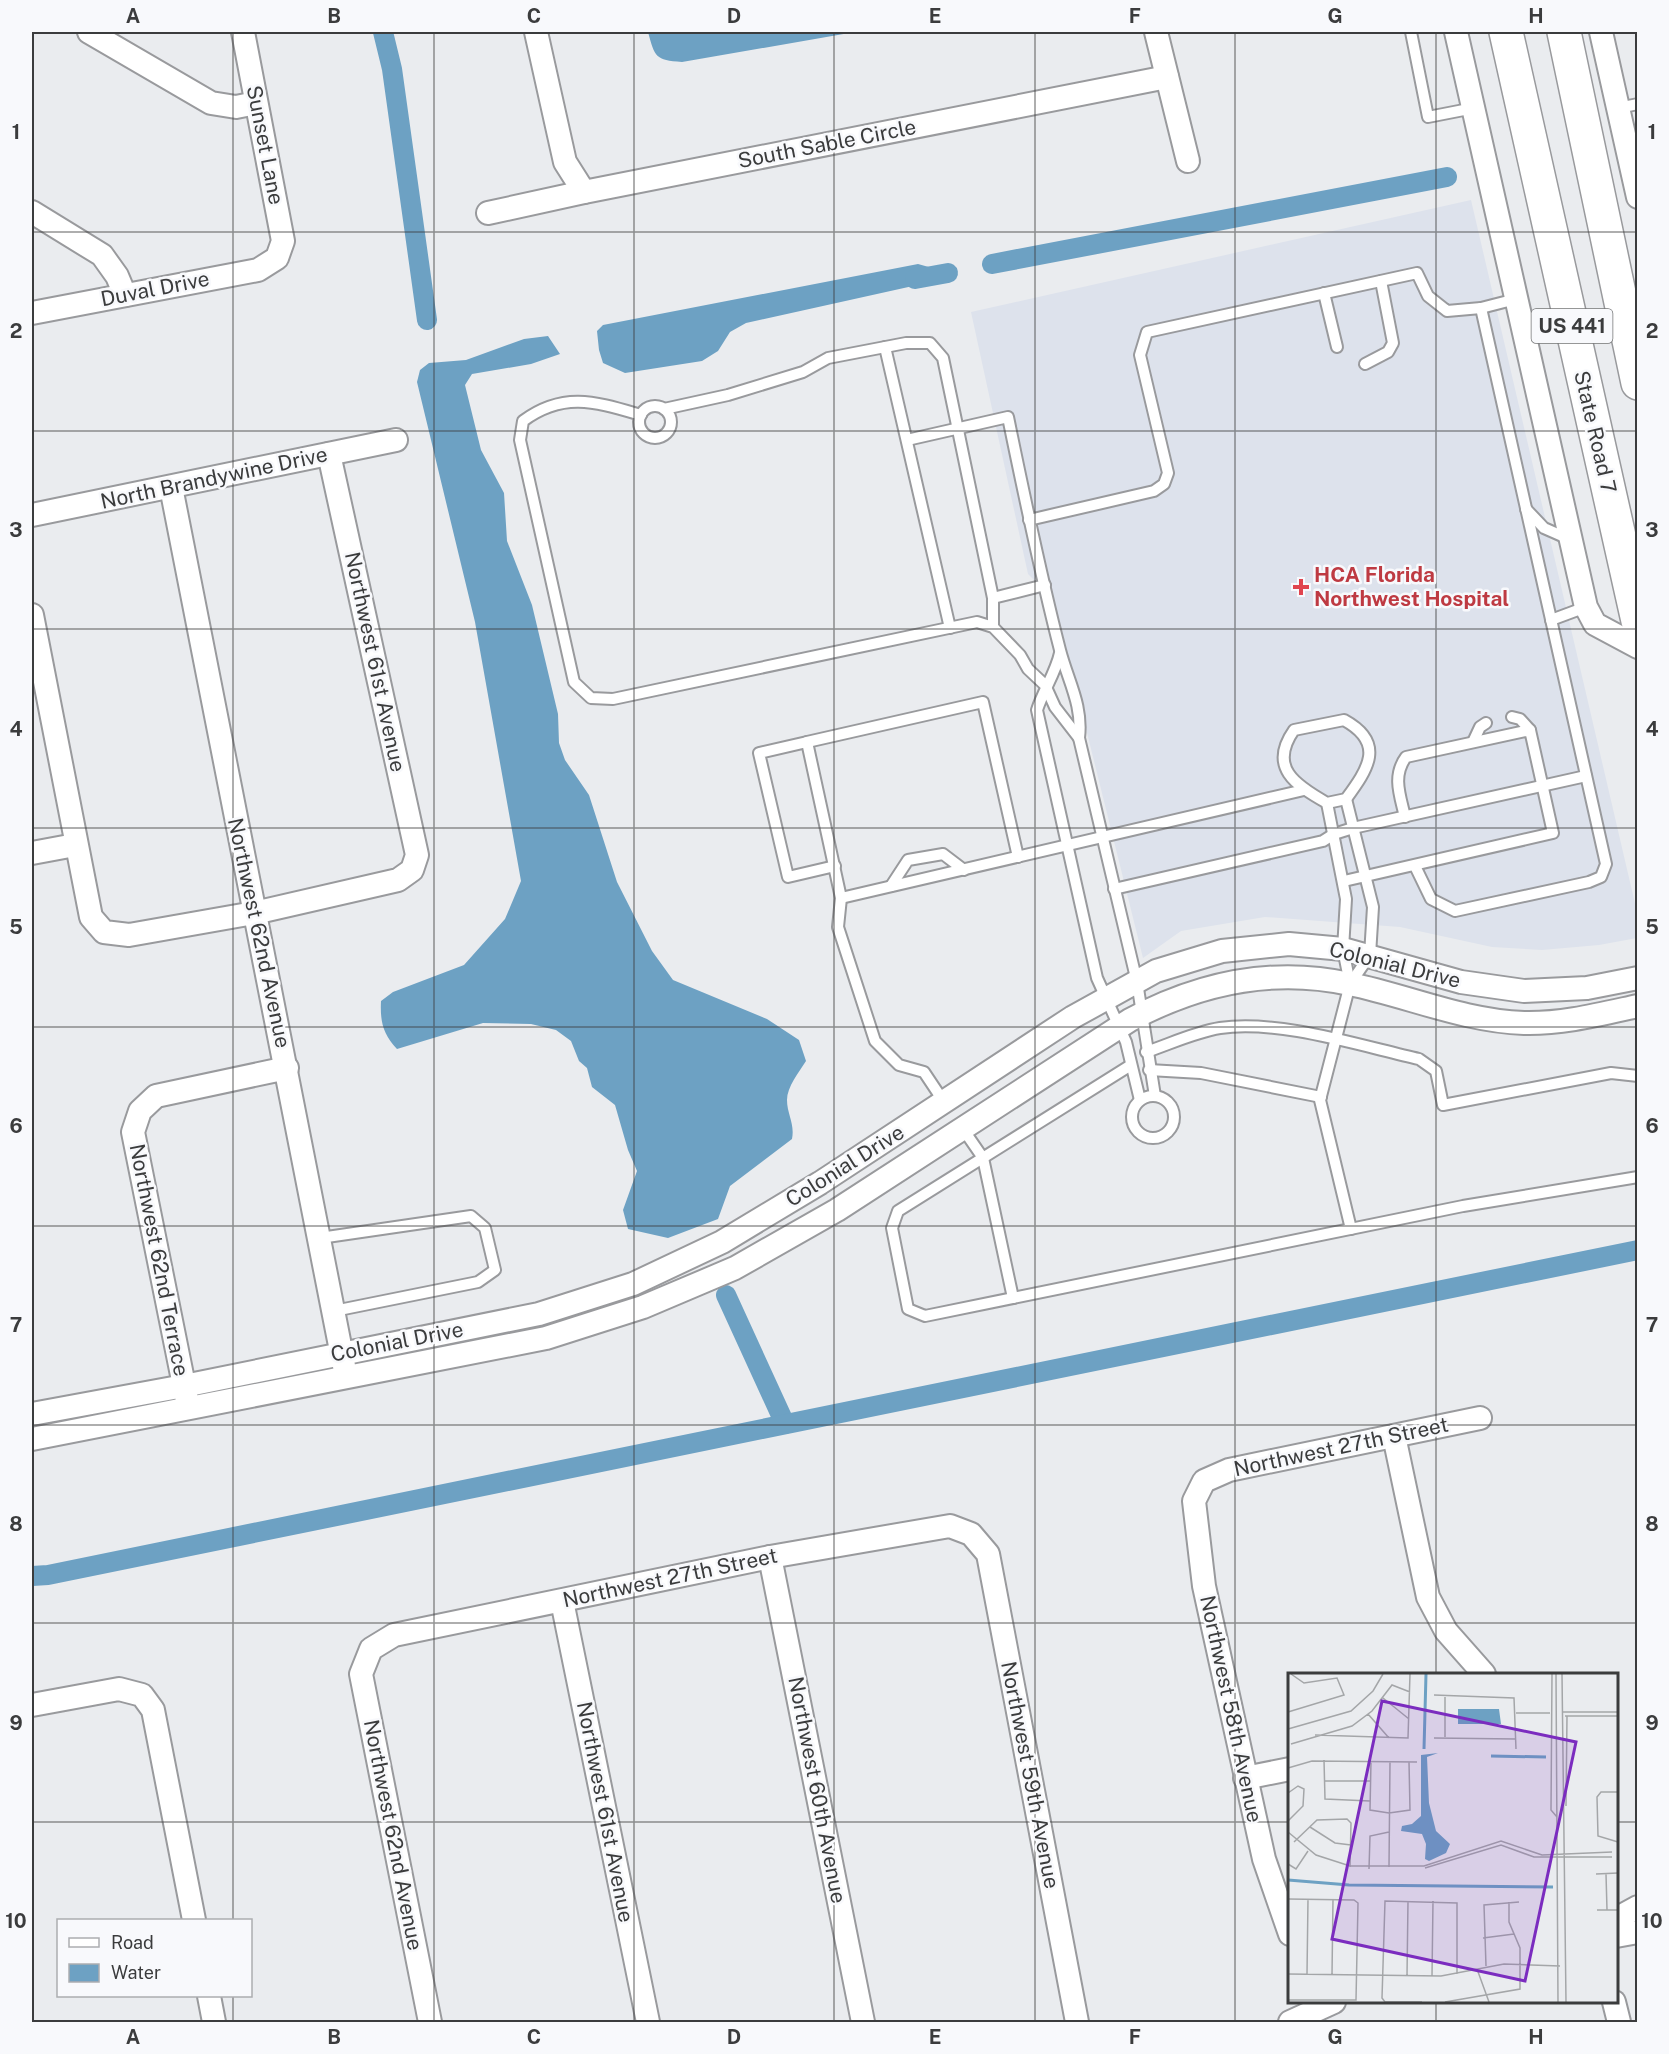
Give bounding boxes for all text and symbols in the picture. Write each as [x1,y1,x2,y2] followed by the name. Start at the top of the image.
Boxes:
[126,4,140,28] text: A
[327,4,341,28] text: B
[527,4,541,28] text: C
[727,4,741,28] text: D
[929,4,941,28] text: E
[1129,4,1141,28] text: F
[1327,4,1343,28] text: G
[1528,4,1544,28] text: H
[242,83,289,207] street label: Sunset Lane
[736,114,918,173] street label: South Sable Circle
[12,120,20,144] text: 1
[1648,120,1656,144] text: 1
[98,266,211,311] street label: Duval Drive
[1532,309,1612,343] road number: US 441
[10,319,22,343] text: 2
[1646,319,1658,343] text: 2
[1569,368,1622,496] street label: State Road 7
[98,441,330,514] street label: North Brandywine Drive
[9,518,23,542] text: 3
[1645,518,1659,542] text: 3
[340,550,411,774] street label: Northwest 61st Avenue
[1314,562,1509,611] place label: HCA Florida Northwest Hospital
[1292,578,1310,596] marker: HCA Florida Northwest Hospital
[9,717,23,741] text: 4
[1645,717,1659,741] text: 4
[223,816,296,1050] street label: Northwest 62nd Avenue
[9,915,23,939] text: 5
[1645,915,1659,939] text: 5
[1327,936,1463,993] street label: Colonial Drive
[9,1114,23,1138] text: 6
[1645,1114,1659,1138] text: 6
[781,1119,908,1212] street label: Colonial Drive
[125,1142,194,1378] street label: Northwest 62nd Terrace
[10,1313,22,1337] text: 7
[1646,1313,1658,1337] text: 7
[328,1316,465,1367] street label: Colonial Drive
[1231,1412,1451,1481] street label: Northwest 27th Street
[9,1512,23,1536] text: 8
[1645,1512,1659,1536] text: 8
[560,1543,780,1612] street label: Northwest 27th Street
[1195,1593,1268,1825] street label: Northwest 58th Avenue
[996,1659,1065,1891] street label: Northwest 59th Avenue
[1288,1673,1618,2003] inset map
[783,1674,852,1905] street label: Northwest 60th Avenue
[572,1699,639,1924] street label: Northwest 61st Avenue
[9,1711,23,1735] text: 9
[1645,1711,1659,1735] text: 9
[359,1717,428,1952] street label: Northwest 62nd Avenue
[5,1909,27,1933] text: 10
[1641,1909,1663,1933] text: 10
[57,1919,252,1997] legend
[111,1932,154,1953] text: Road
[111,1962,161,1983] text: Water
[126,2025,140,2049] text: A
[327,2025,341,2049] text: B
[527,2025,541,2049] text: C
[727,2025,741,2049] text: D
[929,2025,941,2049] text: E
[1129,2025,1141,2049] text: F
[1327,2025,1343,2049] text: G
[1528,2025,1544,2049] text: H

